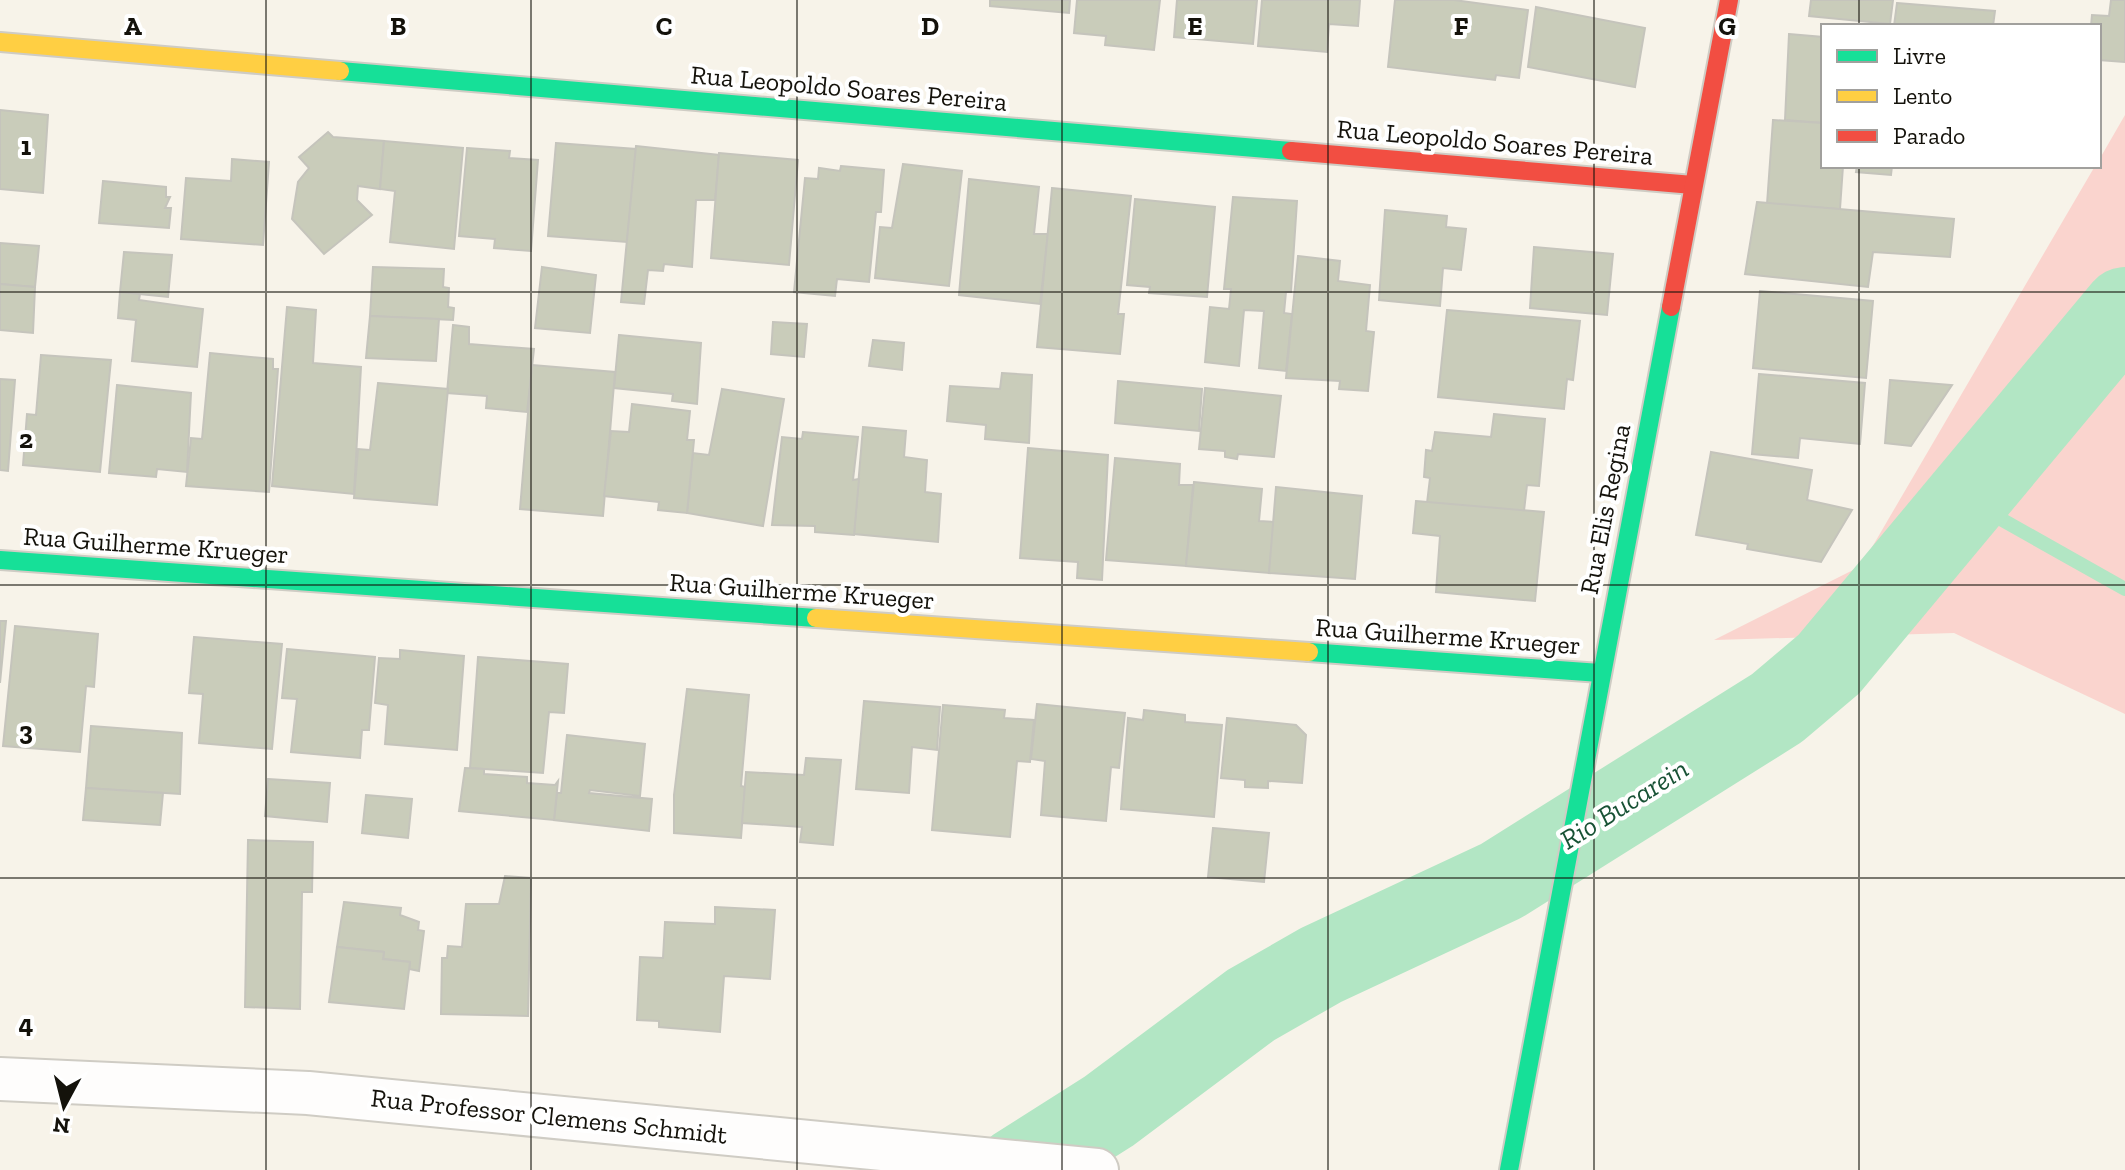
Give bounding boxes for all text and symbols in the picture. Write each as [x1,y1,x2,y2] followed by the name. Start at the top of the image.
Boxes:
[124,10,142,42] text: A
[390,10,406,42] text: B
[656,10,672,42] text: C
[921,10,939,42] text: D
[1187,10,1203,42] text: E
[1454,10,1469,42] text: F
[1718,10,1736,42] text: G
[1821,24,2101,168] legend
[1893,41,1946,70] text: Livre
[689,58,1009,118] street label: Rua Leopoldo Soares Pereira
[1893,81,1952,110] text: Lento
[1335,112,1655,172] street label: Rua Leopoldo Soares Pereira
[1893,121,1965,150] text: Parado
[21,130,32,162] text: 1
[1573,421,1637,597] street label: Rua Elis Regina
[19,423,33,455] text: 2
[22,520,290,570] street label: Rua Guilherme Krueger
[668,566,936,616] street label: Rua Guilherme Krueger
[1314,611,1582,661] street label: Rua Guilherme Krueger
[19,715,33,747] text: 3
[1554,752,1694,856] water label: Rio Bucarein
[19,1008,34,1040] text: 4
[24,1066,104,1146] north arrow
[369,1081,729,1151] street label: Rua Professor Clemens Schmidt
[51,1111,72,1140] text: N

